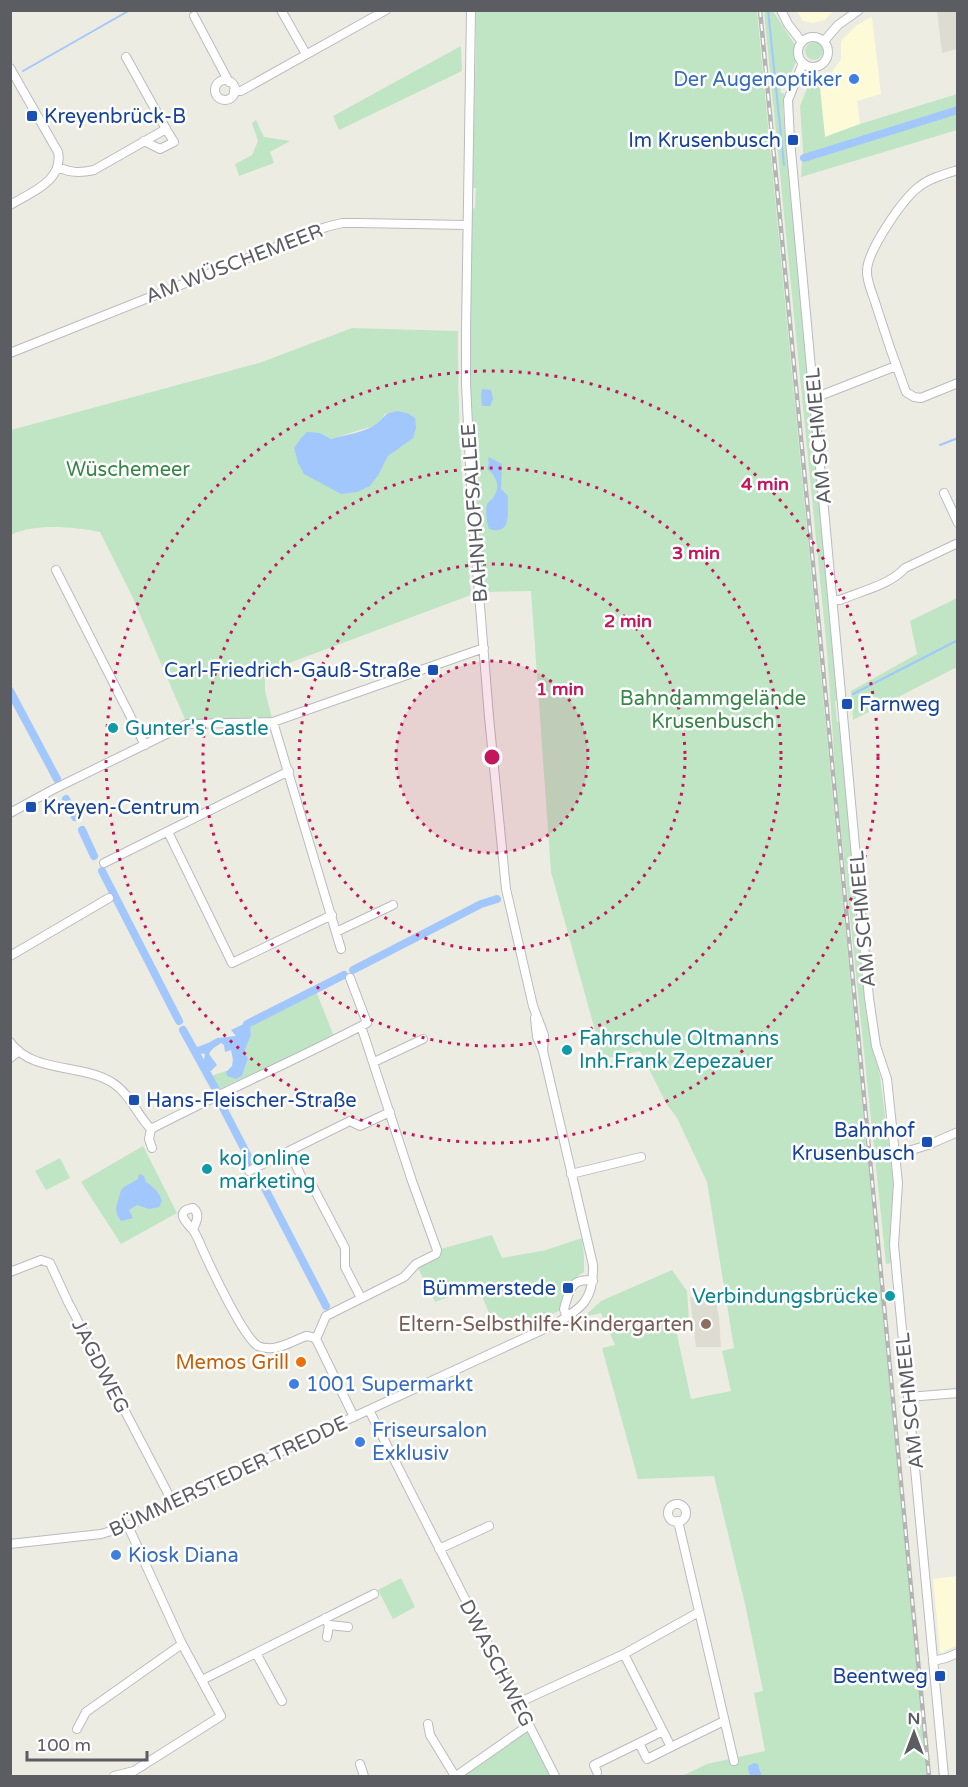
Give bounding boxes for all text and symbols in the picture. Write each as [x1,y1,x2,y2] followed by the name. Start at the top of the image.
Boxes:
[673,68,842,92] place label: Der Augenoptiker
[847,72,861,86] marker: Der Augenoptiker
[44,105,186,129] place label: Kreyenbrück-B
[25,109,39,123] marker: Kreyenbrück-B
[628,129,781,153] place label: Im Krusenbusch
[786,133,800,147] marker: Im Krusenbusch
[142,218,326,309] street label: AM WÜSCHEMEER
[801,366,837,505] street label: AM SCHMEEL
[457,423,493,603] street label: BAHNHOFSALLEE
[66,458,190,482] park label: Wüschemeer
[741,473,789,495] text: 4 min
[672,542,720,564] text: 3 min
[604,610,652,632] text: 2 min
[164,659,421,683] place label: Carl-Friedrich-Gauß-Straße
[426,663,440,677] marker: Carl-Friedrich-Gauß-Straße
[536,678,584,700] text: 1 min
[620,687,806,734] park label: Bahndammgelände Krusenbusch
[859,693,940,717] place label: Farnweg
[840,697,854,711] marker: Farnweg
[125,717,269,741] place label: Gunter's Castle
[106,721,120,735] marker: Gunter's Castle
[482,747,502,767] centre of rings
[43,796,200,820] place label: Kreyen-Centrum
[24,800,38,814] marker: Kreyen-Centrum
[845,849,881,988] street label: AM SCHMEEL
[579,1027,779,1074] place label: Fahrschule Oltmanns Inh.Frank Zepezauer
[560,1043,574,1057] marker: Fahrschule Oltmanns Inh.Frank Zepezauer
[146,1089,357,1113] place label: Hans-Fleischer-Straße
[127,1093,141,1107] marker: Hans-Fleischer-Straße
[791,1119,915,1166] place label: Bahnhof Krusenbusch
[920,1135,934,1149] marker: Bahnhof Krusenbusch
[219,1147,316,1194] place label: koj online marketing
[200,1162,214,1176] marker: koj online marketing
[422,1277,556,1301] place label: Bümmerstede
[561,1281,575,1295] marker: Bümmerstede
[692,1285,878,1309] place label: Verbindungsbrücke
[883,1289,897,1303] marker: Verbindungsbrücke
[398,1313,694,1337] place label: Eltern-Selbsthilfe-Kindergarten
[66,1316,134,1417] street label: JAGDWEG
[699,1317,713,1331] marker: Eltern-Selbsthilfe-Kindergarten
[891,1331,929,1470] street label: AM SCHMEEL
[176,1351,289,1375] place label: Memos Grill
[294,1355,308,1369] marker: Memos Grill
[306,1373,474,1397] place label: 1001 Supermarkt
[287,1377,301,1391] marker: 1001 Supermarkt
[105,1410,351,1543] street label: BÜMMERSTEDER TREDDE
[372,1419,487,1466] place label: Friseursalon Exklusiv
[353,1435,367,1449] marker: Friseursalon Exklusiv
[128,1544,239,1568] place label: Kiosk Diana
[109,1548,123,1562] marker: Kiosk Diana
[454,1596,538,1731] street label: DWASCHWEG
[832,1665,928,1689] place label: Beentweg
[933,1669,947,1683] marker: Beentweg
[884,1703,944,1763] north arrow
[908,1709,920,1729] text: N
[27,1724,147,1762] scale bar
[36,1734,91,1756] text: 100 m

